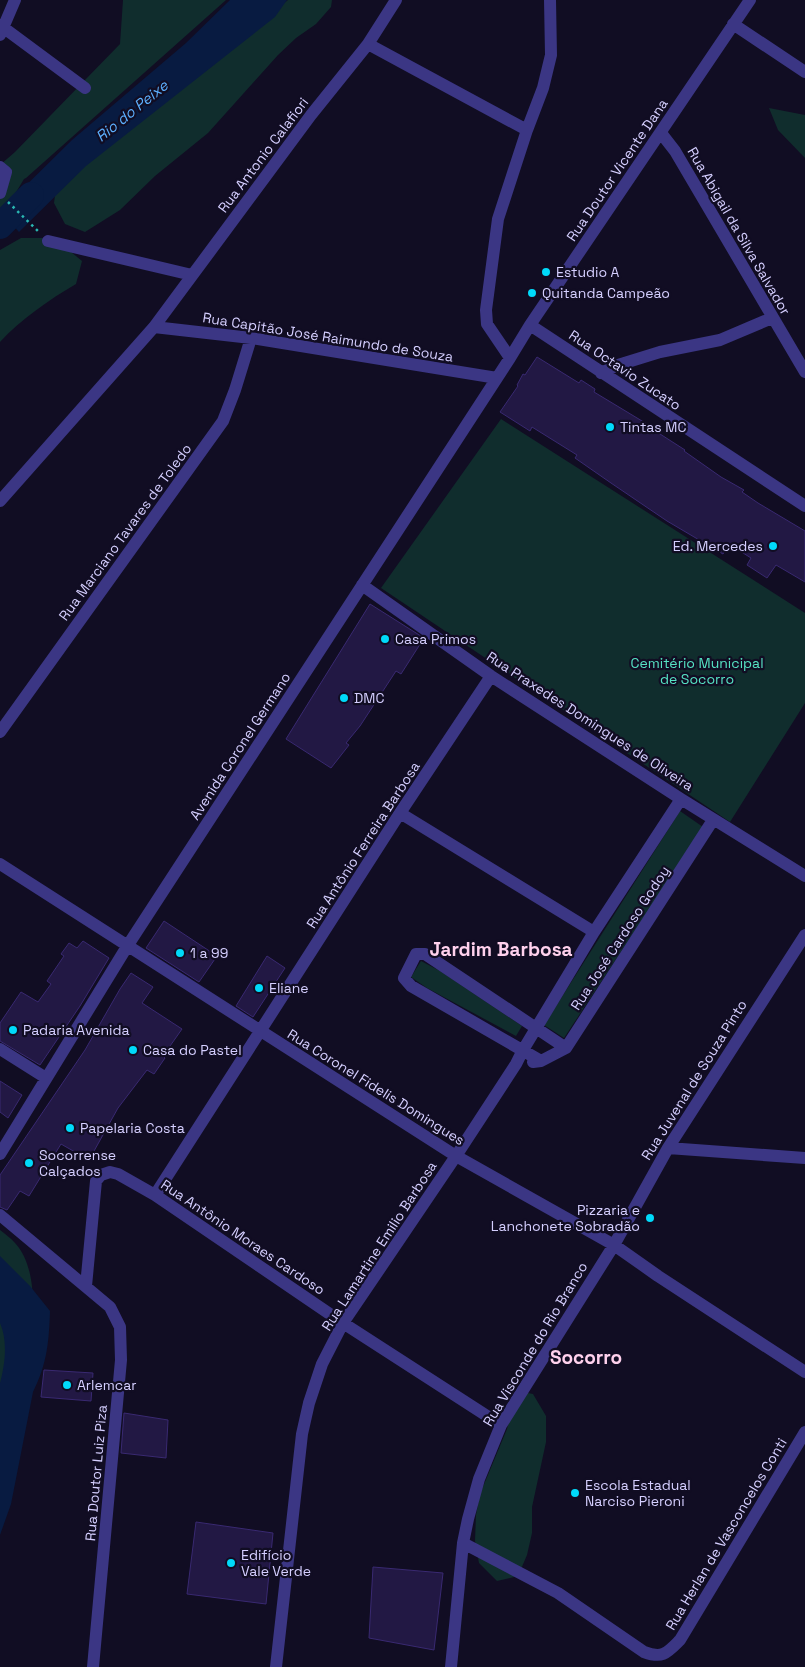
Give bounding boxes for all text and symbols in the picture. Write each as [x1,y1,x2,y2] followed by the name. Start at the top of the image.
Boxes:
[92,75,173,146] water label: Rio do Peixe
[214,94,312,216] street label: Rua Antonio Calafiori
[562,95,672,245] street label: Rua Doutor Vicente Dana
[683,144,795,318] street label: Rua Abigail da Silva Salvador
[556,263,620,281] place label: Estudio A
[540,266,552,278] marker: Estudio A
[542,284,670,302] place label: Quitanda Campeão
[526,287,538,299] marker: Quitanda Campeão
[201,308,455,366] street label: Rua Capitão José Raimundo de Souza
[566,326,684,414] street label: Rua Octavio Zucato
[620,418,686,436] place label: Tintas MC
[604,421,616,433] marker: Tintas MC
[55,440,195,624] street label: Rua Marciano Tavares de Toledo
[673,537,763,555] place label: Ed. Mercedes
[767,540,779,552] marker: Ed. Mercedes
[395,630,476,648] place label: Casa Primos
[379,633,391,645] marker: Casa Primos
[483,647,697,795] street label: Rua Praxedes Domingues de Oliveira
[630,654,764,688] park label: Cemitério Municipal de Socorro
[186,669,294,823] street label: Avenida Coronel Germano
[354,689,384,707] place label: DMC
[338,692,350,704] marker: DMC
[302,758,424,932] street label: Rua Antônio Ferreira Barbosa
[567,862,673,1014] street label: Rua José Cardoso Godoy
[429,937,573,962] district label: Jardim Barbosa
[190,944,228,962] place label: 1 a 99
[174,947,186,959] marker: 1 a 99
[269,979,309,997] place label: Eliane
[253,982,265,994] marker: Eliane
[637,997,751,1163] street label: Rua Juvenal de Souza Pinto
[23,1021,130,1039] place label: Padaria Avenida
[7,1024,19,1036] marker: Padaria Avenida
[284,1025,468,1149] street label: Rua Coronel Fidelis Domingues
[143,1041,242,1059] place label: Casa do Pastel
[127,1044,139,1056] marker: Casa do Pastel
[80,1119,185,1137] place label: Papelaria Costa
[64,1122,76,1134] marker: Papelaria Costa
[39,1146,116,1180] place label: Socorrense Calçados
[23,1157,35,1169] marker: Socorrense Calçados
[317,1158,441,1334] street label: Rua Lamartine Emilio Barbosa
[158,1175,328,1299] street label: Rua Antônio Moraes Cardoso
[491,1201,640,1235] place label: Pizzaria e Lanchonete Sobradão
[644,1212,656,1224] marker: Pizzaria e Lanchonete Sobradão
[479,1259,591,1429] street label: Rua Visconde do Rio Branco
[550,1345,622,1370] district label: Socorro
[77,1376,137,1394] place label: Arlemcar
[61,1379,73,1391] marker: Arlemcar
[81,1404,111,1542] street label: Rua Doutor Luiz Piza
[661,1435,791,1633] street label: Rua Herlan de Vasconcelos Conti
[585,1476,691,1510] place label: Escola Estadual Narciso Pieroni
[569,1487,581,1499] marker: Escola Estadual Narciso Pieroni
[241,1546,311,1580] place label: Edifício Vale Verde
[225,1557,237,1569] marker: Edifício Vale Verde

